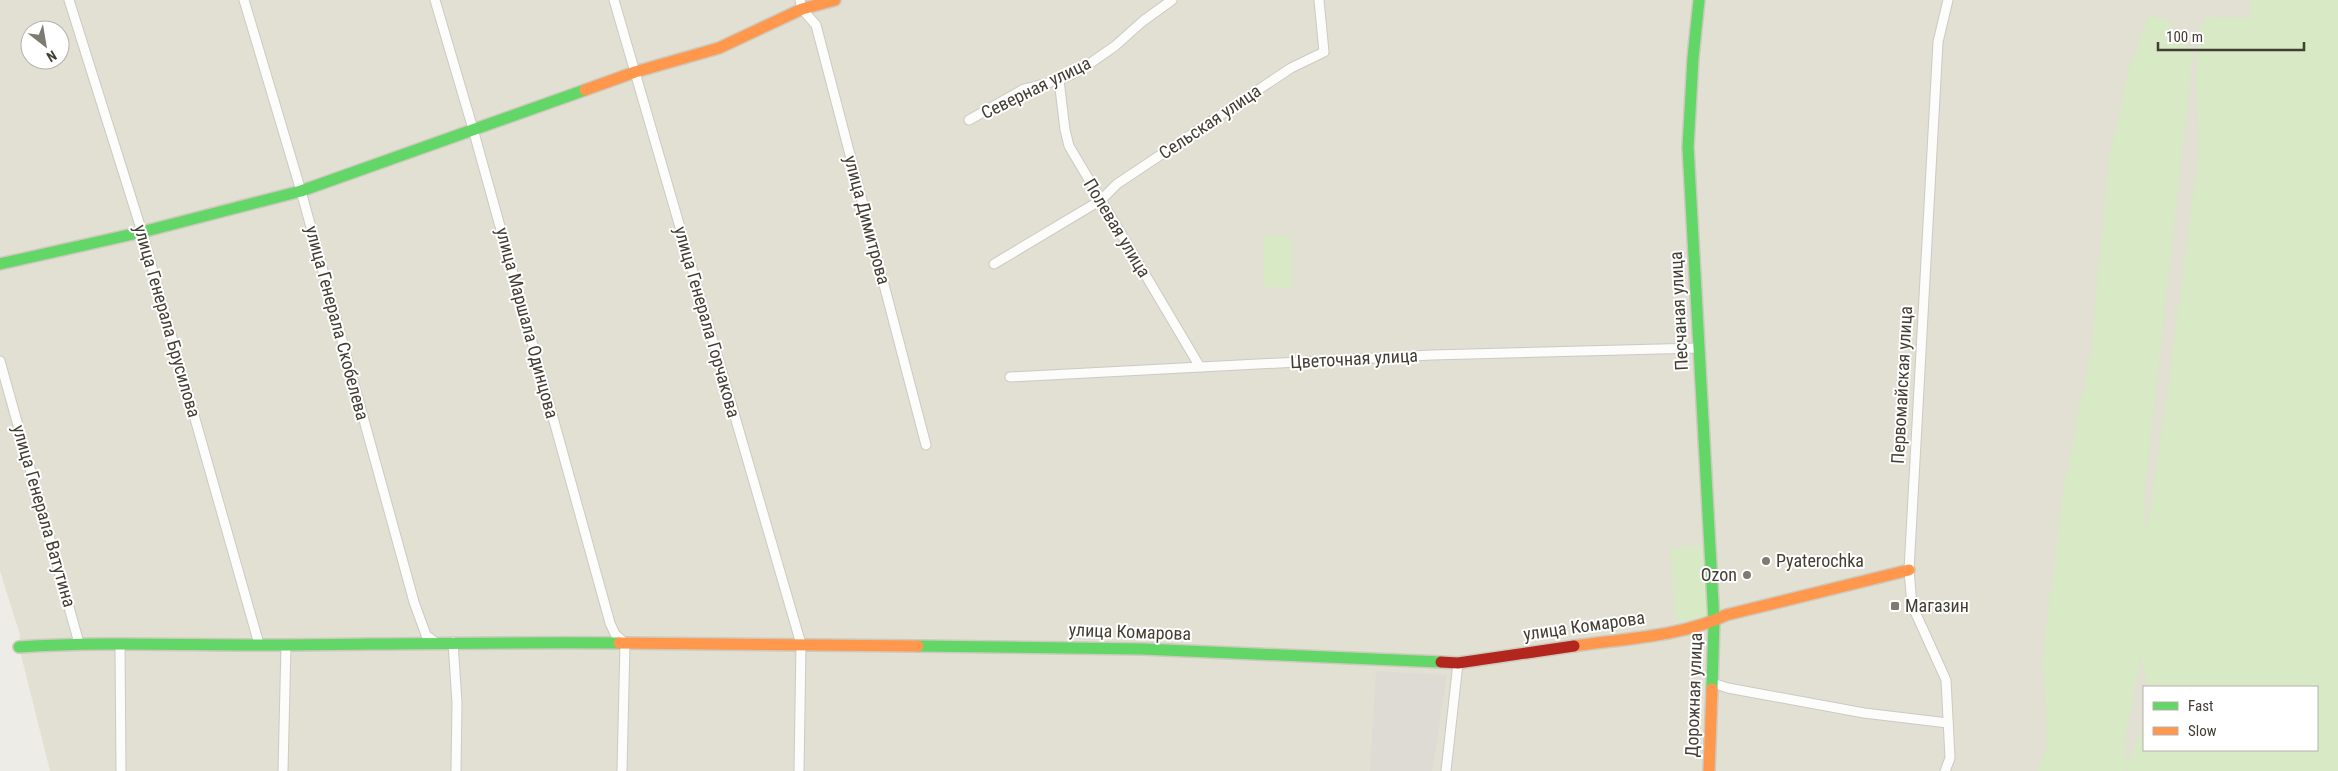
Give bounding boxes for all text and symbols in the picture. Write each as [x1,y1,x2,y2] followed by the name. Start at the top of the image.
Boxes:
[20,20,70,70] north arrow
[2158,20,2304,52] scale bar
[2166,28,2203,46] text: 100 m
[44,47,59,65] text: N
[978,52,1094,123] street label: Северная улица
[1155,80,1265,163] street label: Сельская улица
[840,153,895,287] street label: улица Димитрова
[1080,174,1155,281] street label: Полевая улица
[130,222,205,420] street label: улица Генерала Брусилова
[301,223,374,422] street label: улица Генерала Скобелева
[670,224,745,420] street label: улица Генерала Горчакова
[492,225,563,421] street label: улица Маршала Одинцова
[1665,251,1692,371] street label: Песчаная улица
[1887,306,1916,464] street label: Первомайская улица
[1289,345,1418,372] street label: Цветочная улица
[8,422,81,609] street label: улица Генерала Ватутина
[1776,550,1864,571] place label: Pyaterochka
[1760,555,1772,567] marker: Pyaterochka
[1701,564,1737,585] place label: Ozon
[1741,569,1753,581] marker: Ozon
[1905,595,1969,616] place label: Магазин
[1889,600,1901,612] marker: Магазин
[1522,607,1646,644] street label: улица Комарова
[1068,619,1192,644] street label: улица Комарова
[1681,632,1706,758] street label: Дорожная улица
[2143,686,2318,751] legend
[2188,697,2213,715] text: Fast
[2188,722,2217,740] text: Slow

